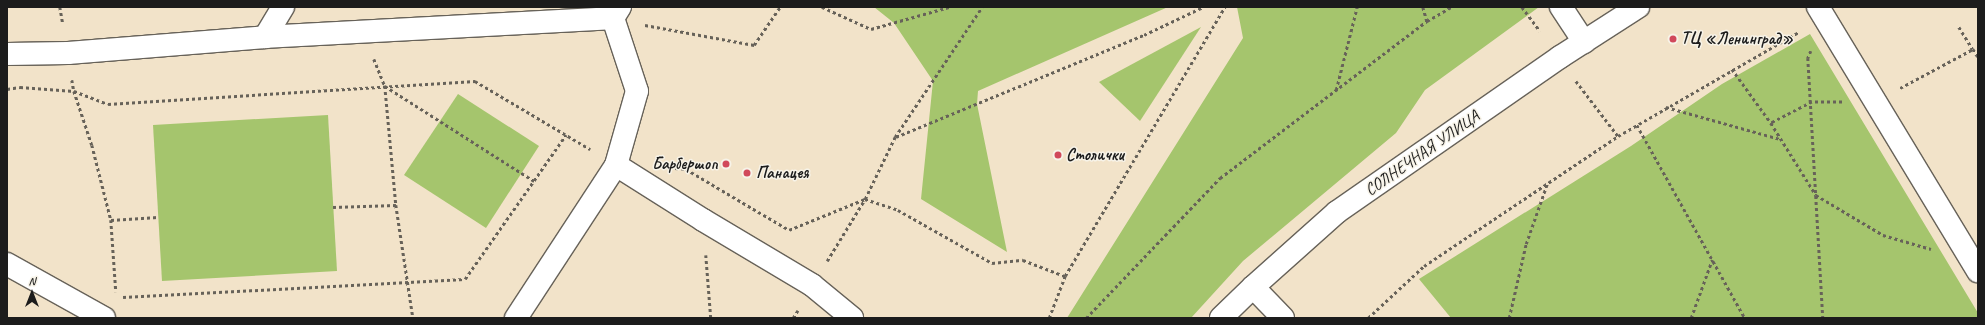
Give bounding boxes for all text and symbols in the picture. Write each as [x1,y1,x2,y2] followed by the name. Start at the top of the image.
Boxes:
[1681,29,1793,49] place label: ТЦ «Ленинград»
[1668,34,1678,44] marker: ТЦ «Ленинград»
[1361,106,1483,200] street label: СОЛНЕЧНАЯ УЛИЦА
[1066,145,1124,165] place label: Столички
[1053,150,1063,160] marker: Столички
[652,154,718,174] place label: Барбершоп
[721,159,731,169] marker: Барбершоп
[756,163,809,183] place label: Панацея
[741,167,753,179] marker: Панацея
[12,273,52,313] north arrow
[29,274,35,288] text: N

